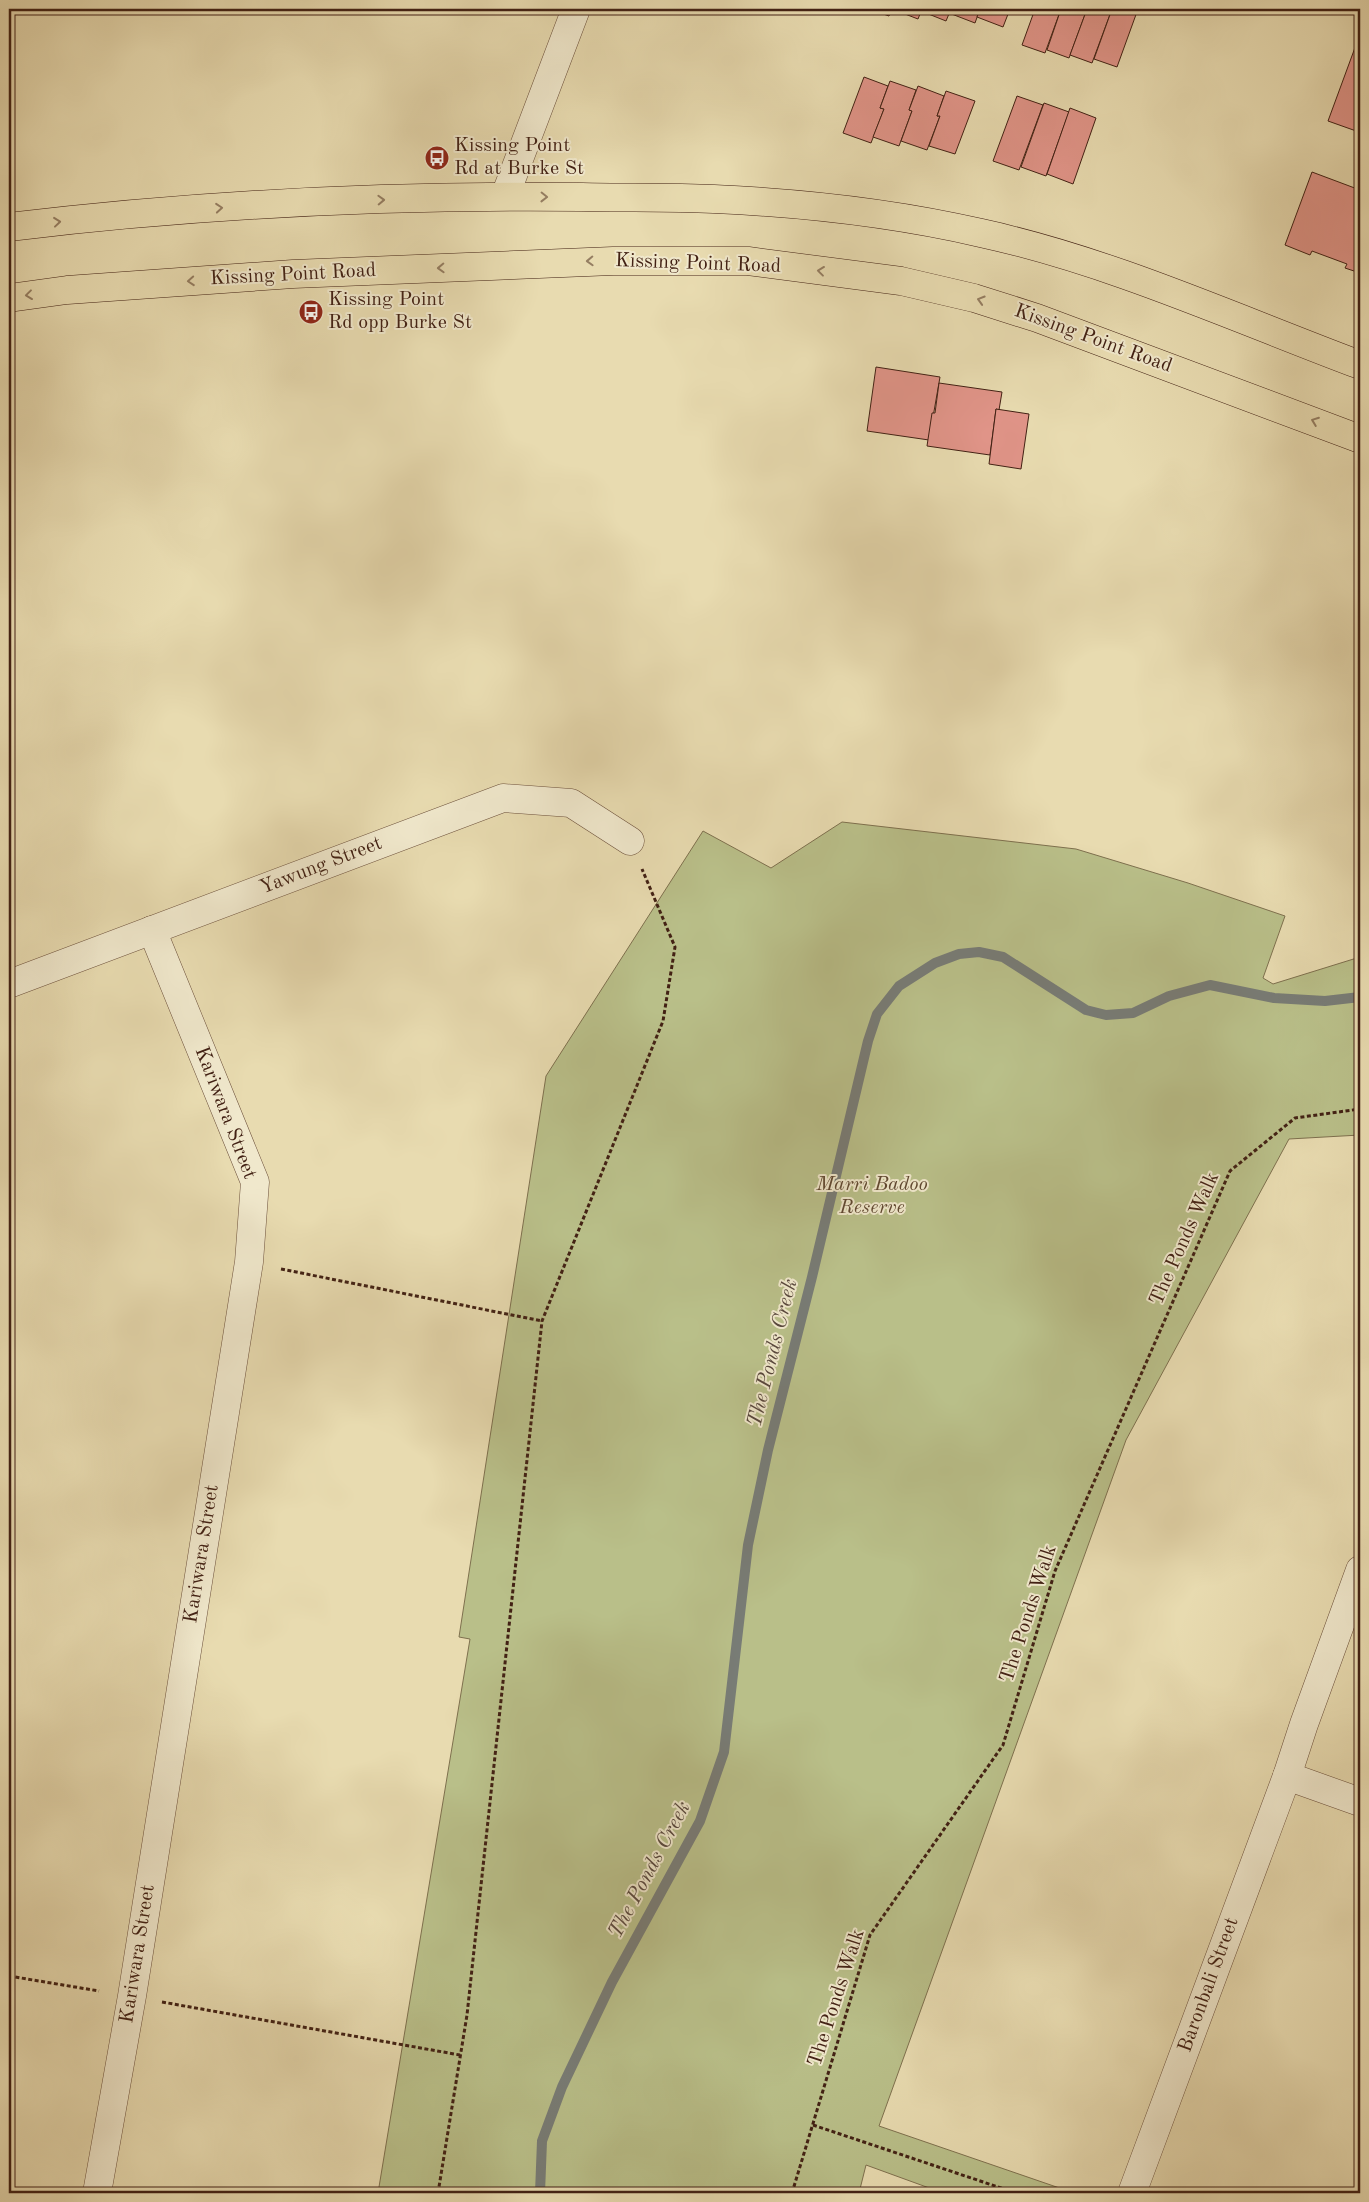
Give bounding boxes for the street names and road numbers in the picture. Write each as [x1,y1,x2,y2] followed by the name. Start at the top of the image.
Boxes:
[615,251,781,277] street label: Kissing Point Road
[209,261,377,289] street label: Kissing Point Road
[1011,301,1175,377] street label: Kissing Point Road
[257,834,385,898] street label: Yawung Street
[191,1044,259,1182] street label: Kariwara Street
[1147,1169,1223,1309] street label: The Ponds Walk
[181,1483,223,1625] street label: Kariwara Street
[997,1543,1061,1685] street label: The Ponds Walk
[117,1883,159,2025] street label: Kariwara Street
[1175,1915,1243,2055] street label: Baronbali Street
[805,1927,869,2069] street label: The Ponds Walk

